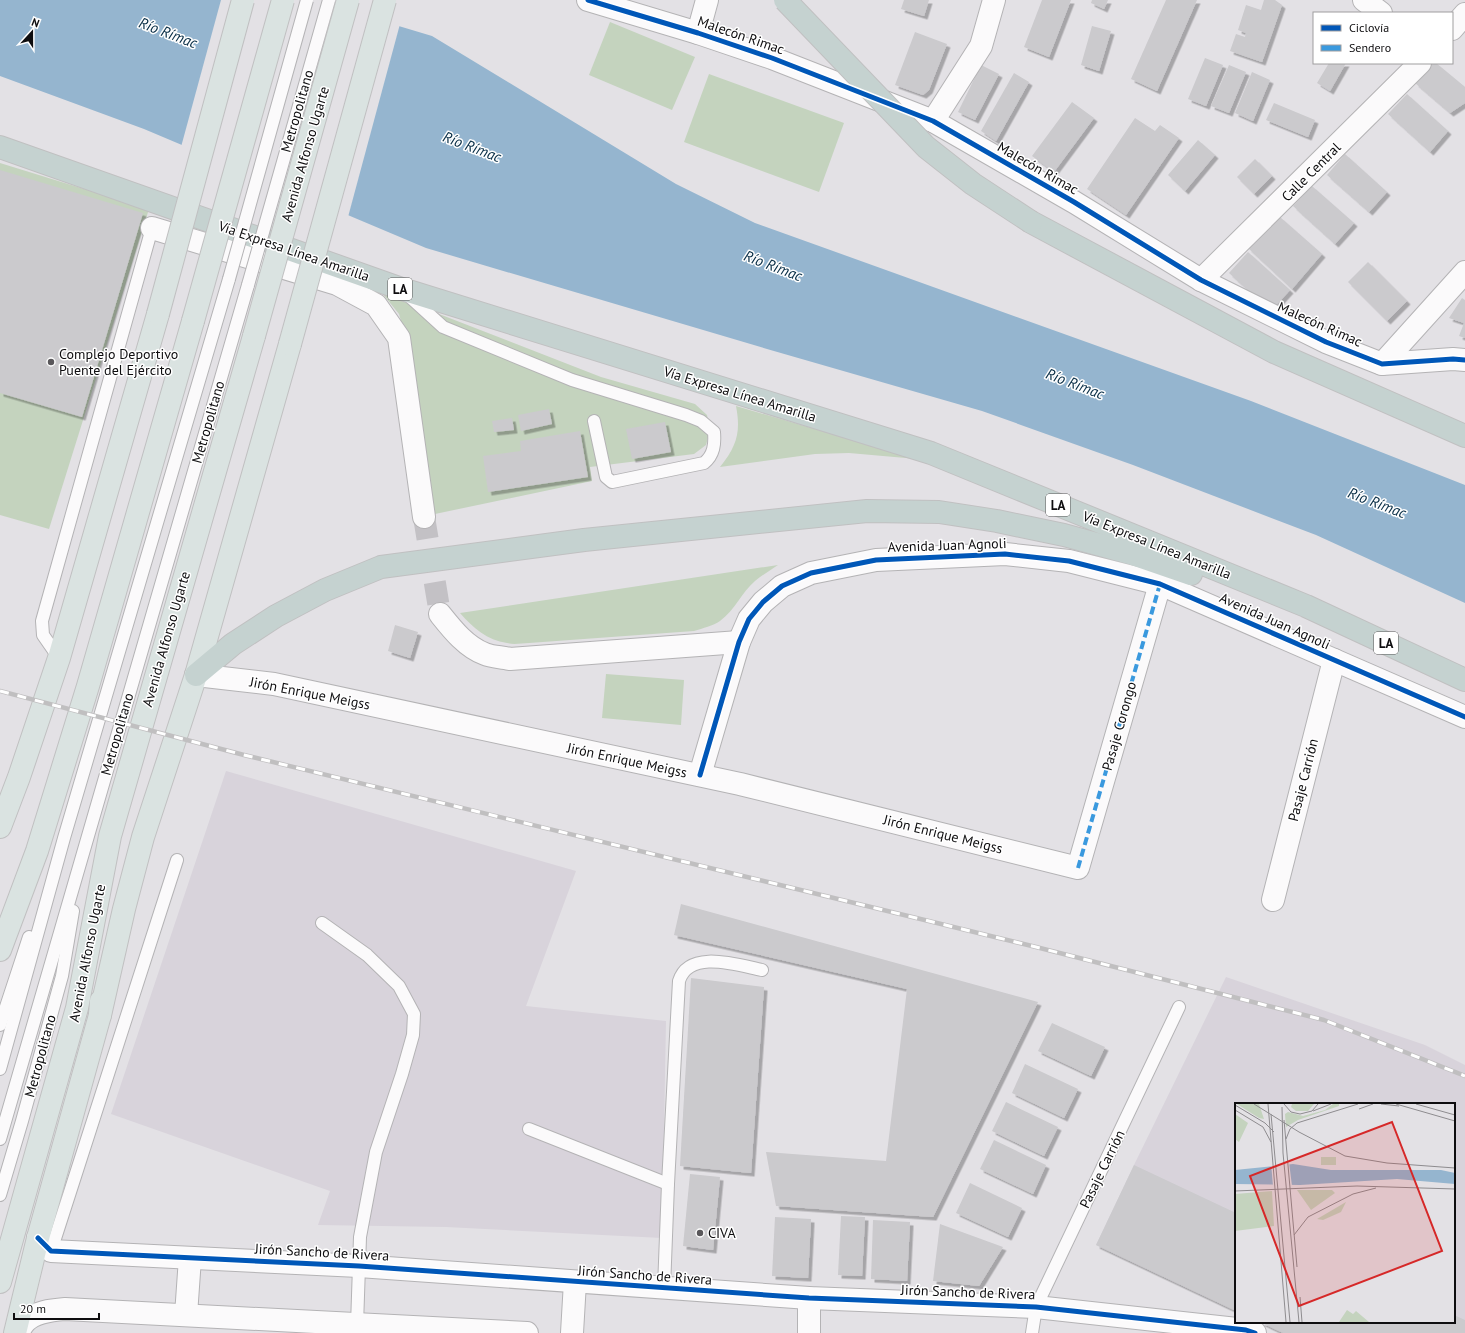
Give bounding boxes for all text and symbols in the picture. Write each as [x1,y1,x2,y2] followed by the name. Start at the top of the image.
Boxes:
[12,12,52,52] north arrow
[695,12,787,58] street label: Malecón Rimac
[1313,12,1453,64] legend
[136,13,201,53] water label: Río Rímac
[30,15,41,30] text: N
[1349,20,1389,35] text: Ciclovía
[1349,40,1391,55] text: Sendero
[277,68,317,154] street label: Metropolitano
[277,84,333,224] street label: Avenida Alfonso Ugarte
[440,127,505,167] water label: Río Rímac
[994,138,1082,198] street label: Malecón Rimac
[1278,139,1344,205] street label: Calle Central
[215,216,372,285] street label: Vía Expresa Línea Amarilla
[741,246,806,286] water label: Río Rímac
[388,278,412,300] road number: LA
[1275,297,1365,351] street label: Malecón Rimac
[59,345,178,379] place label: Complejo Deportivo Puente del Ejército
[46,357,56,367] marker: Complejo Deportivo Puente del Ejército
[661,362,819,426] street label: Vía Expresa Línea Amarilla
[1043,364,1108,404] water label: Río Rímac
[188,379,228,465] street label: Metropolitano
[1345,483,1410,523] water label: Río Rímac
[1046,494,1070,516] road number: LA
[1079,507,1234,583] street label: Vía Expresa Línea Amarilla
[887,534,1007,556] street label: Avenida Juan Agnoli
[138,569,194,709] street label: Avenida Alfonso Ugarte
[1217,589,1333,653] street label: Avenida Juan Agnoli
[1374,632,1398,654] road number: LA
[247,672,372,714] street label: Jirón Enrique Meigss
[1098,679,1140,773] street label: Pasaje Corongo
[97,691,137,777] street label: Metropolitano
[1284,737,1322,823] street label: Pasaje Carrión
[564,738,689,782] street label: Jirón Enrique Meigss
[881,810,1005,858] street label: Jirón Enrique Meigss
[65,883,109,1023] street label: Avenida Alfonso Ugarte
[20,1013,60,1099] street label: Metropolitano
[1235,1103,1455,1323] inset map
[1075,1127,1129,1211] street label: Pasaje Carrión
[708,1224,736,1242] place label: CIVA
[695,1228,705,1238] marker: CIVA
[253,1239,390,1265] street label: Jirón Sancho de Rivera
[576,1261,713,1289] street label: Jirón Sancho de Rivera
[899,1281,1036,1303] street label: Jirón Sancho de Rivera
[14,1295,99,1321] scale bar
[20,1301,46,1316] text: 20 m

